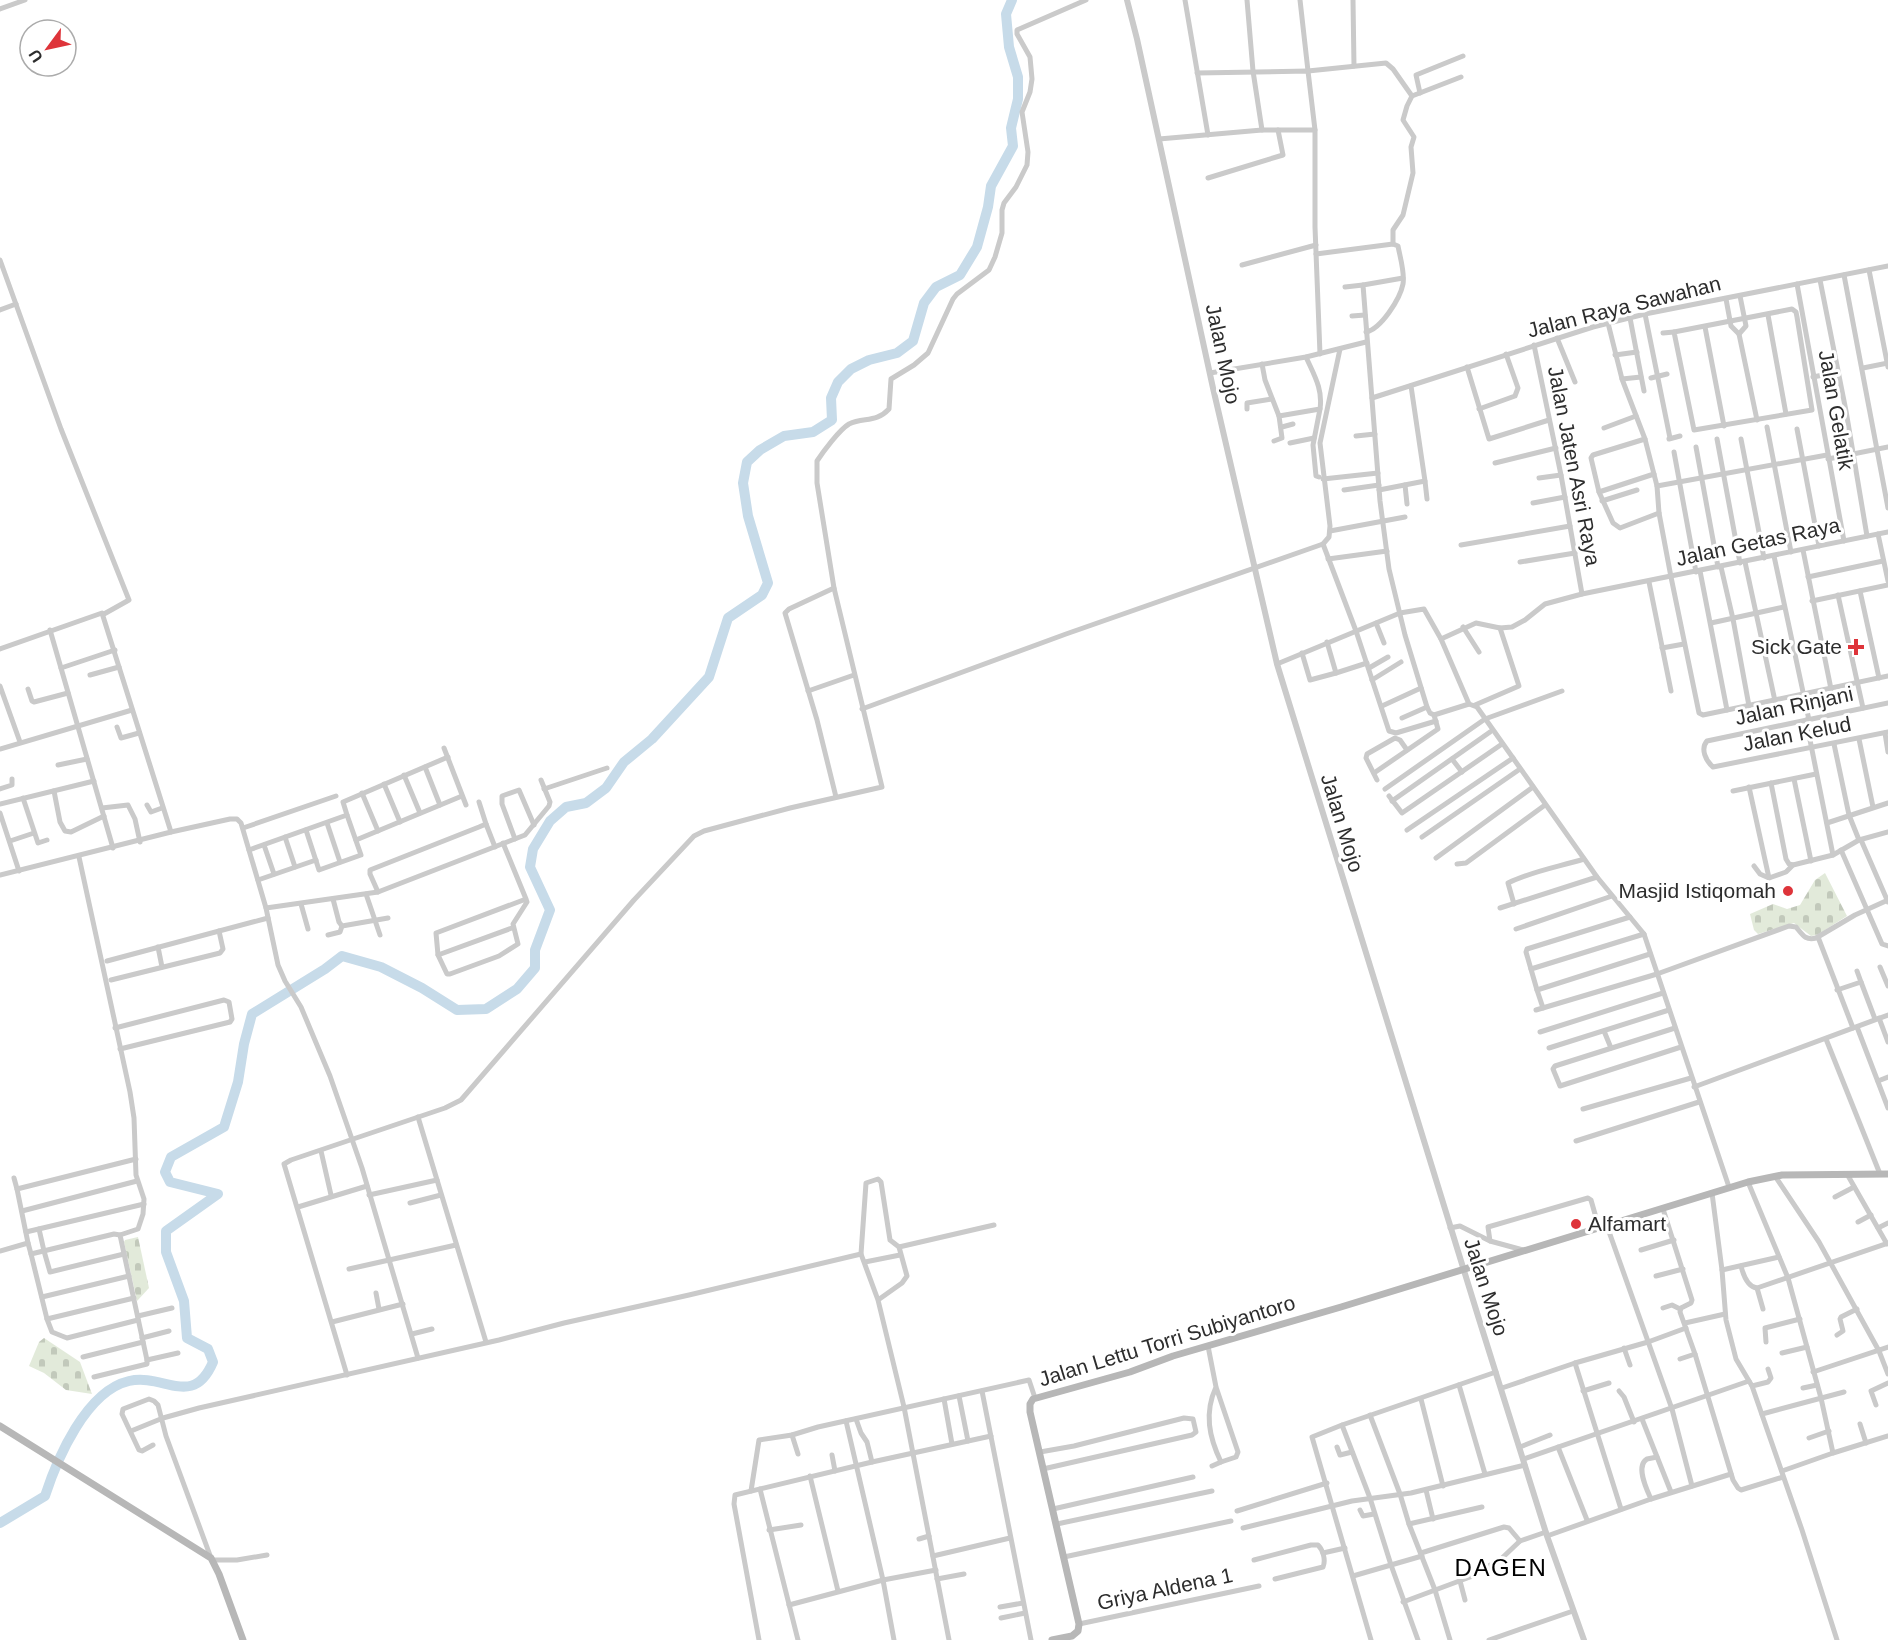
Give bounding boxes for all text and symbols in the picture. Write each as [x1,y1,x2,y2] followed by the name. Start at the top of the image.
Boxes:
[18,18,78,78] north arrow
[26,46,46,65] text: U
[1525,271,1723,342] street label: Jalan Raya Sawahan
[1202,302,1245,406] street label: Jalan Mojo
[1815,348,1858,472] street label: Jalan Gelatik
[1544,364,1605,568] street label: Jalan Jaten Asri Raya
[1674,513,1842,570] street label: Jalan Getas Raya
[1751,635,1842,658] place label: Sick Gate
[1847,638,1865,656] marker: Sick Gate
[1733,682,1855,729] street label: Jalan Rinjani
[1741,712,1853,755] street label: Jalan Kelud
[1317,771,1368,875] street label: Jalan Mojo
[1618,879,1776,902] place label: Masjid Istiqomah
[1781,884,1795,898] marker: Masjid Istiqomah
[1588,1212,1666,1235] place label: Alfamart
[1569,1217,1583,1231] marker: Alfamart
[1460,1235,1513,1339] street label: Jalan Mojo
[1036,1290,1298,1391] street label: Jalan Lettu Torri Subiyantoro
[1455,1554,1547,1581] district label: DAGEN
[1095,1563,1235,1614] street label: Griya Aldena 1

